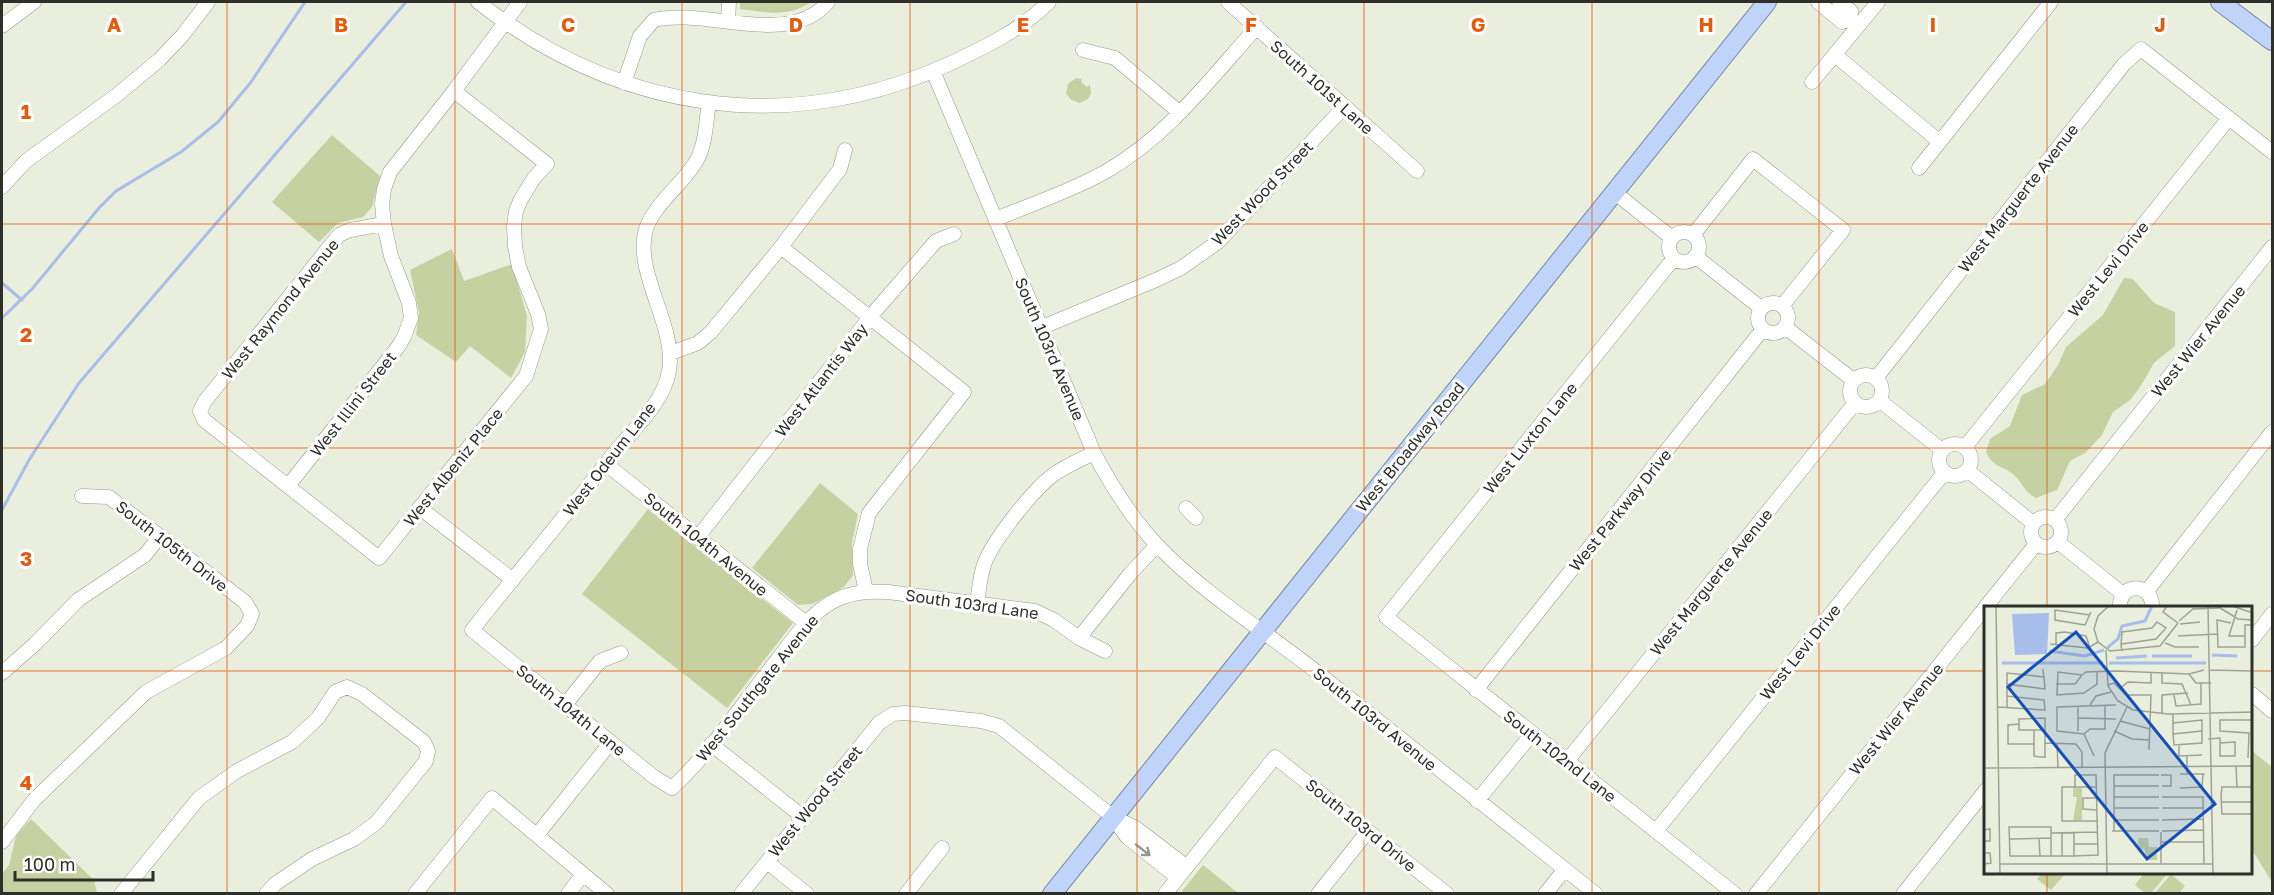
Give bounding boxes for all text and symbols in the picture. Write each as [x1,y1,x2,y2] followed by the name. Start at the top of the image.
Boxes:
[107,12,121,36] text: A
[334,12,348,36] text: B
[561,12,575,36] text: C
[789,12,803,36] text: D
[1017,12,1029,36] text: E
[1245,12,1257,36] text: F
[1471,12,1485,36] text: G
[1698,12,1714,36] text: H
[1930,12,1936,36] text: I
[2154,12,2166,36] text: J
[1266,36,1378,138] street label: South 101st Lane
[21,99,31,123] text: 1
[1954,120,2082,276] street label: West Marguerte Avenue
[1207,136,1317,250] street label: West Wood Street
[2063,217,2153,321] street label: West Levi Drive
[217,235,343,383] street label: West Raymond Avenue
[1011,275,1089,423] street label: South 103rd Avenue
[2147,281,2249,401] street label: West Wier Avenue
[770,319,872,441] street label: West Atlantis Way
[20,322,32,346] text: 2
[306,347,400,461] street label: West Illini Street
[1351,378,1469,516] street label: West Broadway Road
[1479,378,1581,498] street label: West Luxton Lane
[558,398,660,520] street label: West Odeum Lane
[399,404,507,530] street label: West Albeniz Place
[1565,445,1675,575] street label: West Parkway Drive
[640,488,772,600] street label: South 104th Avenue
[112,496,232,596] street label: South 105th Drive
[1646,504,1776,660] street label: West Marguerte Avenue
[20,546,32,570] text: 3
[904,585,1040,623] street label: South 103rd Lane
[1755,600,1845,704] street label: West Levi Drive
[1984,606,2253,874] inset map
[691,610,823,766] street label: West Southgate Avenue
[1845,659,1947,779] street label: West Wier Avenue
[512,660,630,760] street label: South 104th Lane
[1309,663,1441,775] street label: South 103rd Avenue
[1500,706,1620,806] street label: South 102nd Lane
[764,741,866,861] street label: West Wood Street
[20,770,32,794] text: 4
[1302,774,1420,876] street label: South 103rd Drive
[1135,843,1151,856] one-way arrow
[15,844,153,882] scale bar
[24,853,75,875] text: 100 m

